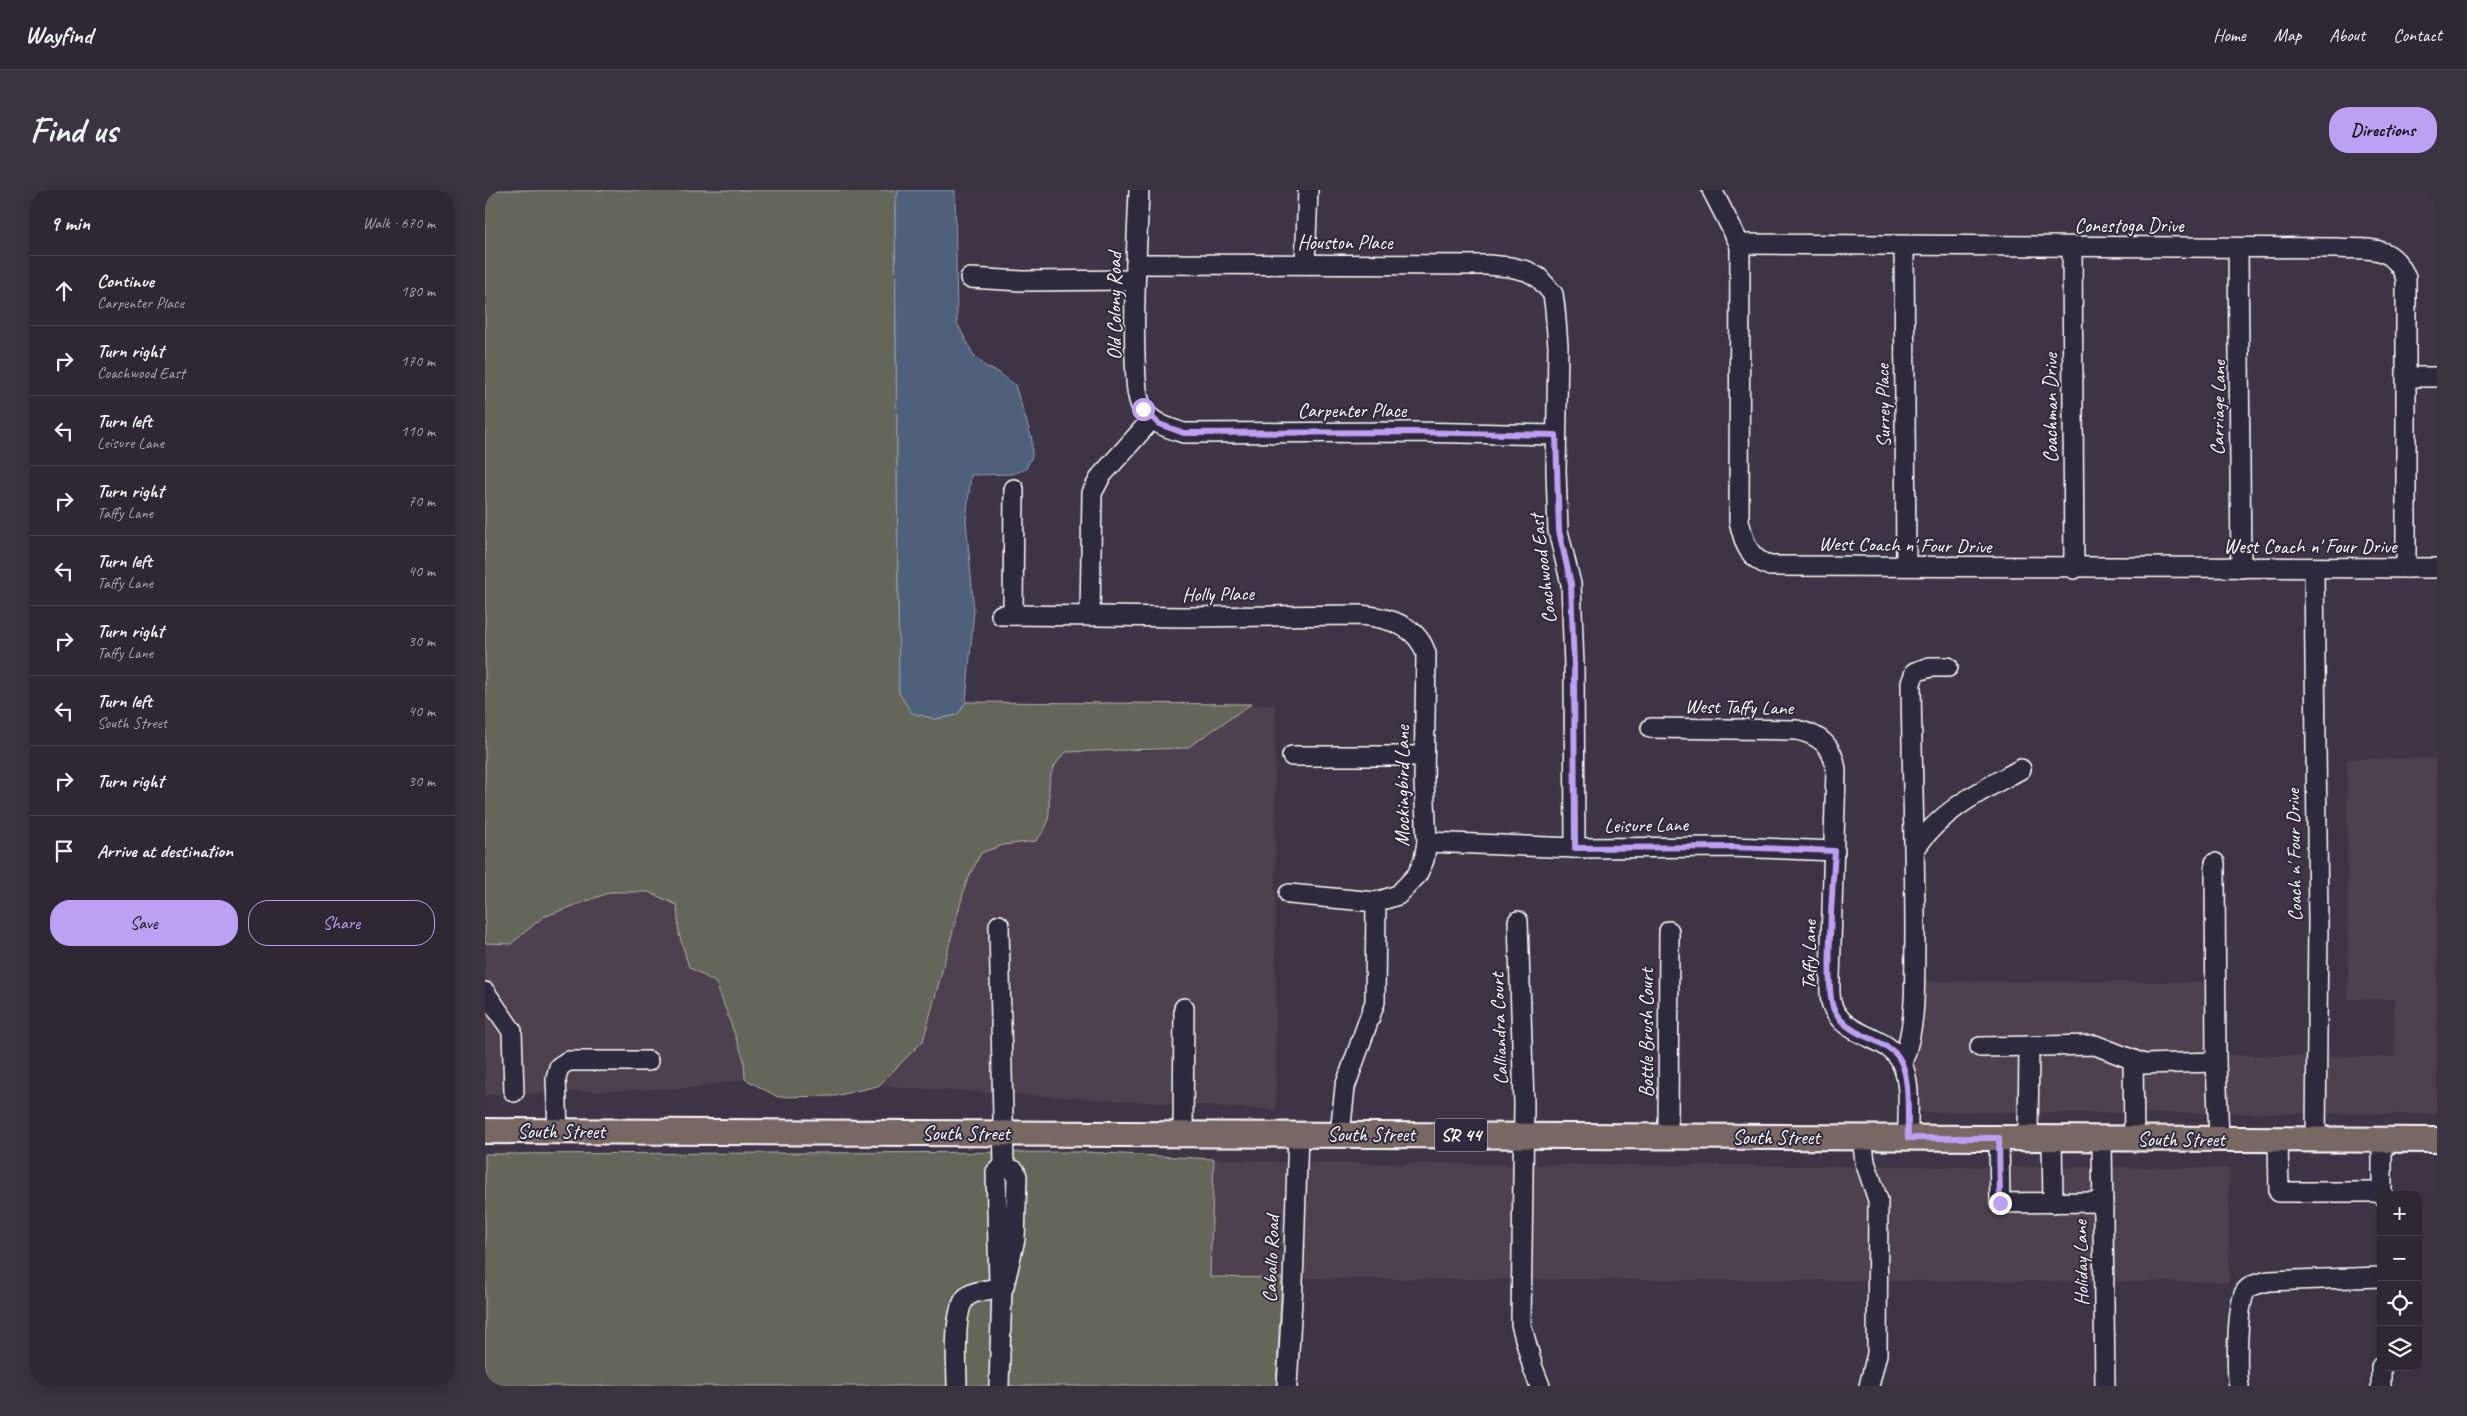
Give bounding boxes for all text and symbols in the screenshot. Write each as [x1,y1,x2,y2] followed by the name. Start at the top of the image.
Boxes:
[25,20,92,50] text: Wayfind
[2213,24,2246,46] text: Home
[2274,24,2301,46] text: Map
[2329,24,2365,46] text: About
[2393,24,2442,46] text: Contact
[2329,107,2437,153] button: Directions
[30,108,117,153] text: Find us
[50,210,90,236] text: 9 min
[363,213,435,233] text: Walk · 670 m
[2075,213,2185,238] street label: Conestoga Drive
[1297,230,1394,255] street label: Houston Place
[1102,249,1127,360] street label: Old Colony Road
[97,269,154,293] text: Continue
[50,277,78,305] icon: ahead
[401,281,435,301] text: 180 m
[97,293,184,313] text: Carpenter Place
[97,339,164,363] text: Turn right
[50,347,78,375] icon: right
[401,351,435,371] text: 170 m
[2038,352,2063,463] street label: Coachman Drive
[2205,359,2231,456] street label: Carriage Lane
[1870,362,1896,448] street label: Surrey Place
[97,363,185,383] text: Coachwood East
[1132,398,1155,421] route start
[1298,398,1408,423] street label: Carpenter Place
[97,409,152,433] text: Turn left
[50,417,78,445] icon: left
[401,421,435,441] text: 110 m
[97,433,164,453] text: Leisure Lane
[97,479,164,503] text: Turn right
[50,487,78,515] icon: right
[408,491,435,511] text: 70 m
[97,503,153,523] text: Taffy Lane
[1523,510,1562,625] street label: Coachwood East
[1818,531,1993,559] street label: West Coach n' Four Drive
[2224,534,2398,559] street label: West Coach n' Four Drive
[97,549,152,573] text: Turn left
[50,557,78,585] icon: left
[408,561,435,581] text: 40 m
[97,573,153,593] text: Taffy Lane
[1182,581,1256,607] street label: Holly Place
[97,619,164,643] text: Turn right
[50,627,78,655] icon: right
[408,631,435,651] text: 30 m
[97,643,153,663] text: Taffy Lane
[97,689,152,713] text: Turn left
[1685,694,1795,720] street label: West Taffy Lane
[50,697,78,725] icon: left
[408,701,435,721] text: 40 m
[97,713,167,733] text: South Street
[1390,724,1415,846] street label: Mockingbird Lane
[50,767,78,795] icon: right
[97,769,164,793] text: Turn right
[408,771,435,791] text: 30 m
[2280,787,2308,921] street label: Coach n' Four Drive
[1604,812,1689,838] street label: Leisure Lane
[50,837,78,865] icon: arrive
[97,839,233,863] text: Arrive at destination
[50,900,238,946] button: Save
[248,900,435,946] button: Share
[1796,918,1822,990] street label: Taffy Lane
[1634,966,1659,1098] street label: Bottle Brush Court
[1484,970,1513,1086] street label: Calliandra Court
[1435,1118,1487,1152] road number: SR 44
[517,1119,607,1144] street label: South Street
[922,1121,1012,1146] street label: South Street
[1327,1122,1417,1147] street label: South Street
[1732,1125,1822,1150] street label: South Street
[2137,1127,2227,1152] street label: South Street
[2377,1191,2422,1371] map controls
[2377,1191,2422,1236] button: +
[1989,1192,2012,1215] route end
[1257,1212,1285,1303] street label: Caballo Road
[2068,1218,2094,1306] street label: Holiday Lane
[2377,1236,2422,1281] button: −
[2377,1281,2422,1326] button: locate
[2377,1326,2422,1371] button: layers

